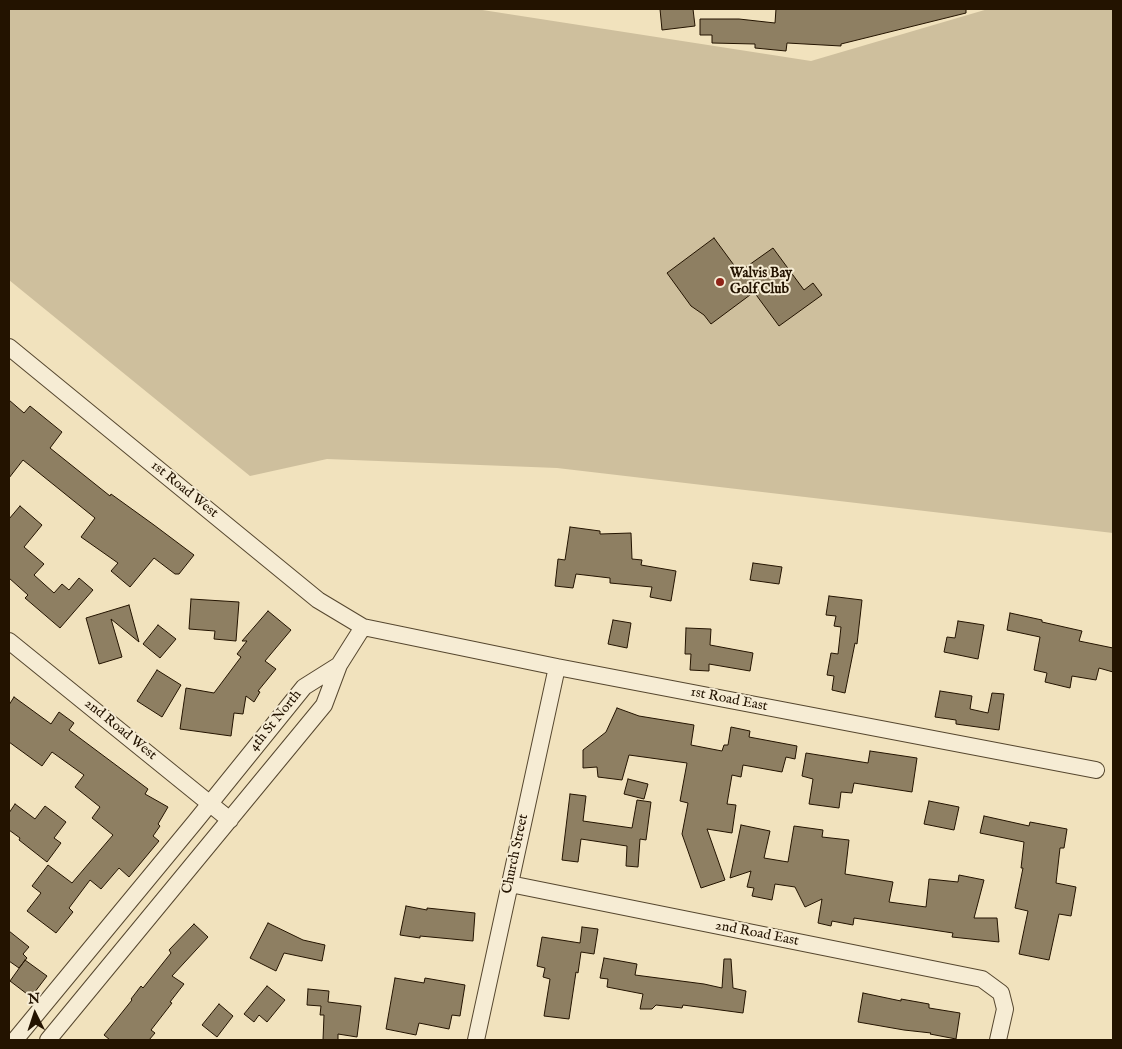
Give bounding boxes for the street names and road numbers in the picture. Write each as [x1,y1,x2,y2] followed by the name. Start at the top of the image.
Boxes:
[147,458,221,522] street label: 1st Road West
[689,684,769,716] street label: 1st Road East
[246,687,306,755] street label: 4th St North
[81,696,159,764] street label: 2nd Road West
[499,813,533,895] street label: Church Street
[714,918,800,950] street label: 2nd Road East

